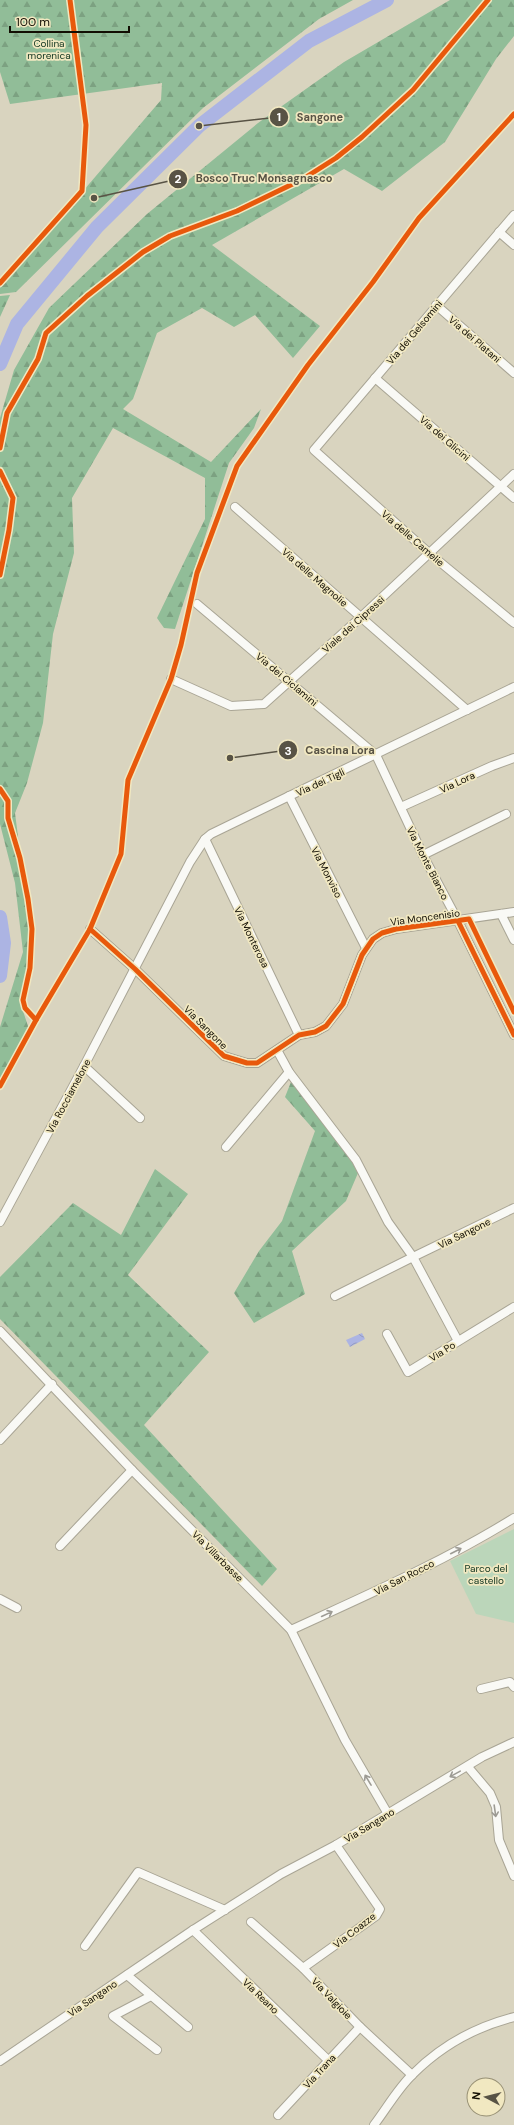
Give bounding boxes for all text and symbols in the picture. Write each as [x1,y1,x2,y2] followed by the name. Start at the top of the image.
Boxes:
[10,8,129,34] scale bar
[16,14,50,30] text: 100 m
[27,37,71,62] park label: Collina morenica
[269,105,351,128] callout: Sangone
[277,109,281,125] text: 1
[297,110,344,124] text: Sangone
[168,167,340,190] callout: Bosco Truc Monsagnasco
[175,171,182,187] text: 2
[196,171,333,185] text: Bosco Truc Monsagnasco
[384,297,445,367] street label: Via dei Gelsomini
[446,313,503,366] street label: Via dei Platani
[417,413,473,464] street label: Via dei Glicini
[378,507,447,570] street label: Via delle Camelie
[279,545,351,610] street label: Via delle Magnolie
[319,593,387,656] street label: Viale dei Cipressi
[253,650,320,709] street label: Via dei Ciclamini
[278,739,383,762] callout: Cascina Lora
[284,743,292,759] text: 3
[305,743,375,757] text: Cascina Lora
[294,765,347,799] street label: Via dei Tigli
[438,769,477,796] street label: Via Lora
[403,824,452,902] street label: Via Monte Bianco
[308,844,345,900] street label: Via Monviso
[231,904,272,970] street label: Via Monterosa
[389,906,461,929] street label: Via Moncenisio
[181,1003,231,1052] street label: Via Sangone
[43,1057,94,1136] street label: Via Rocciamelone
[436,1215,493,1252] street label: Via Sangone
[427,1338,458,1365] street label: Via Po
[189,1528,246,1585] street label: Via Villarbasse
[450,1547,462,1554] one-way arrow
[372,1557,437,1598] street label: Via San Rocco
[464,1562,508,1587] park label: Parco del castello
[320,1610,332,1617] one-way arrow
[449,1771,461,1778] one-way arrow
[364,1774,372,1786] one-way arrow
[491,1804,499,1817] one-way arrow
[342,1805,397,1846] street label: Via Sangano
[330,1910,378,1951] street label: Via Coazze
[309,1975,355,2022] street label: Via Valgioie
[240,1976,282,2017] street label: Via Reano
[65,1977,120,2020] street label: Via Sangano
[300,2051,339,2091] street label: Via Trana
[466,2077,506,2117] north arrow
[469,2091,484,2101] text: N

